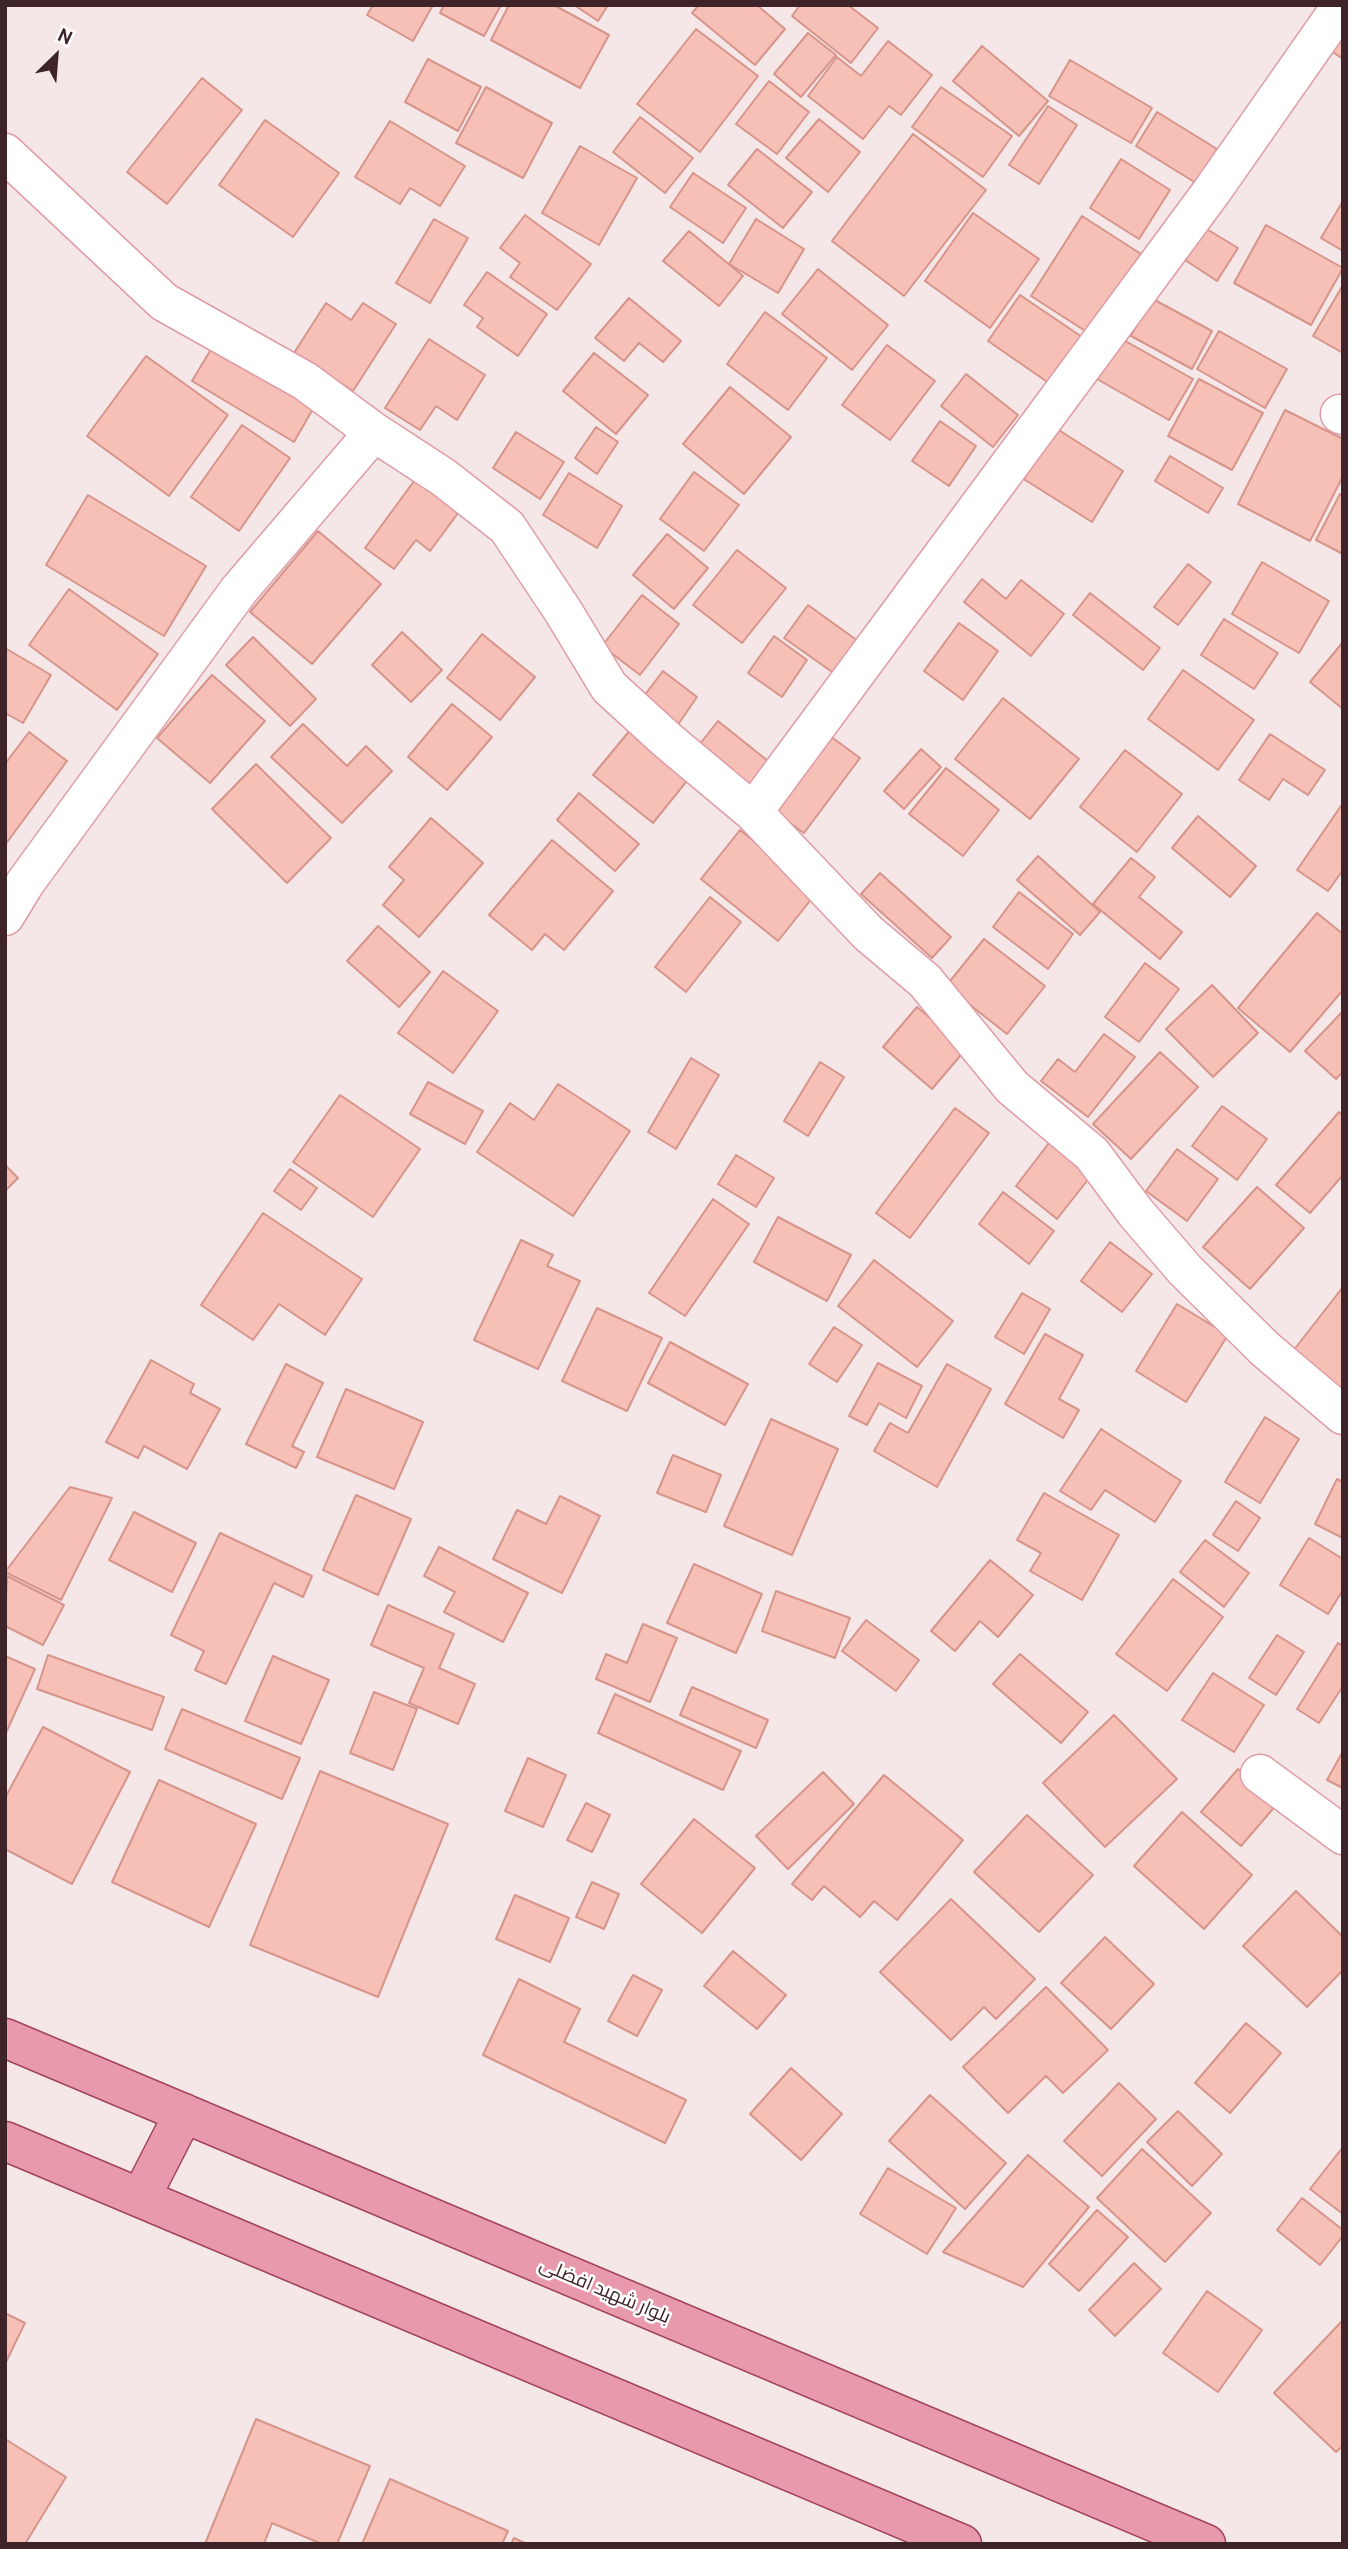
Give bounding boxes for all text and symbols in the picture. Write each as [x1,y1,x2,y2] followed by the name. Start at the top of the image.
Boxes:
[21,21,91,91] north arrow
[54,23,76,50] text: N
[536,2253,674,2329] street label: بلوار شهید افضلی

